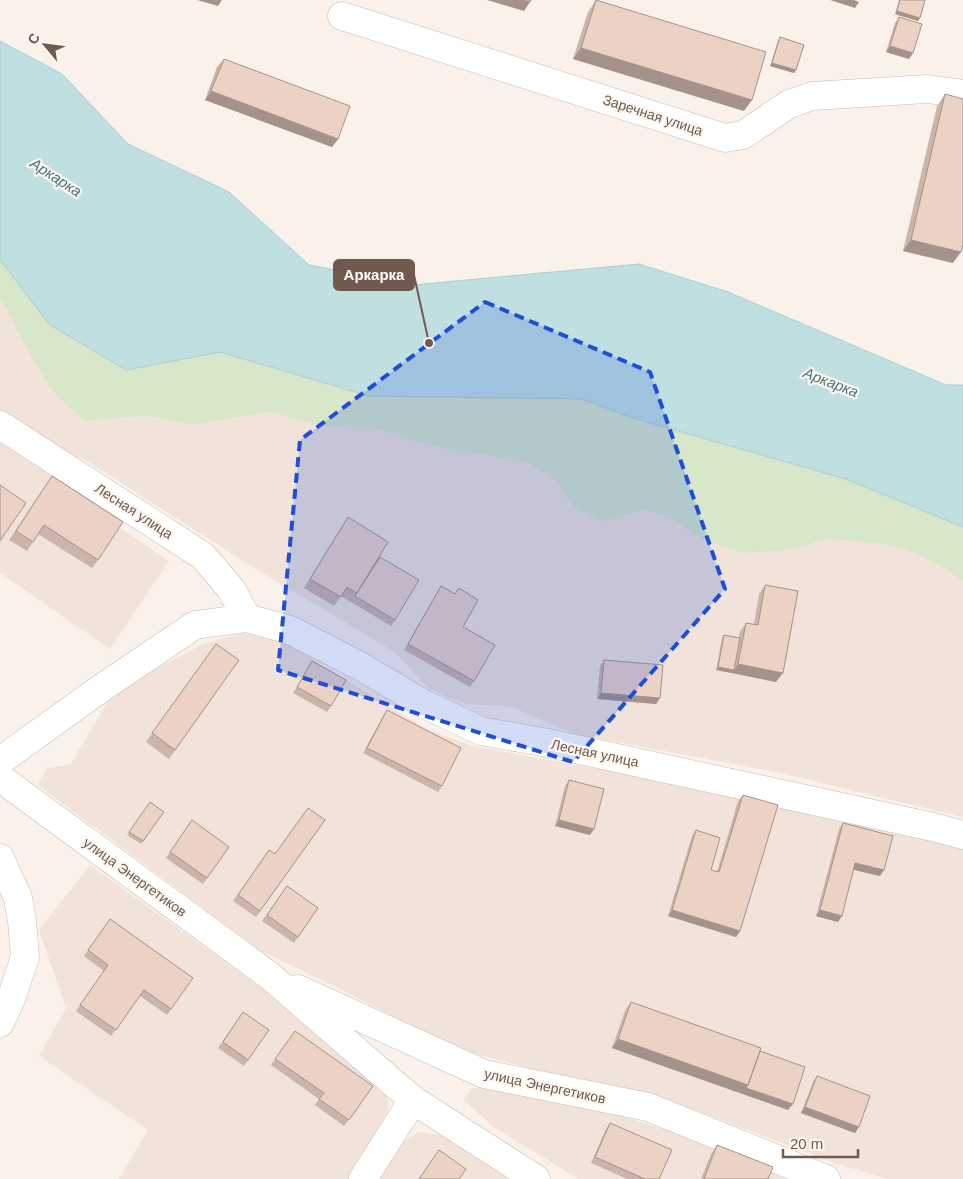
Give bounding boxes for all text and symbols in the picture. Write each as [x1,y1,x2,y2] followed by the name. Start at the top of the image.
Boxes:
[20,20,70,70] north arrow
[24,30,43,47] text: С
[601,91,705,139] street label: Заречная улица
[26,154,85,200] water label: Аркарка
[334,260,414,290] callout: Аркарка
[344,266,405,283] text: Аркарка
[800,363,861,400] water label: Аркарка
[92,480,176,542] street label: Лесная улица
[550,736,641,770] street label: Лесная улица
[80,834,190,920] street label: улица Энергетиков
[483,1065,607,1107] street label: улица Энергетиков
[783,1126,858,1158] scale bar
[790,1135,823,1152] text: 20 m

